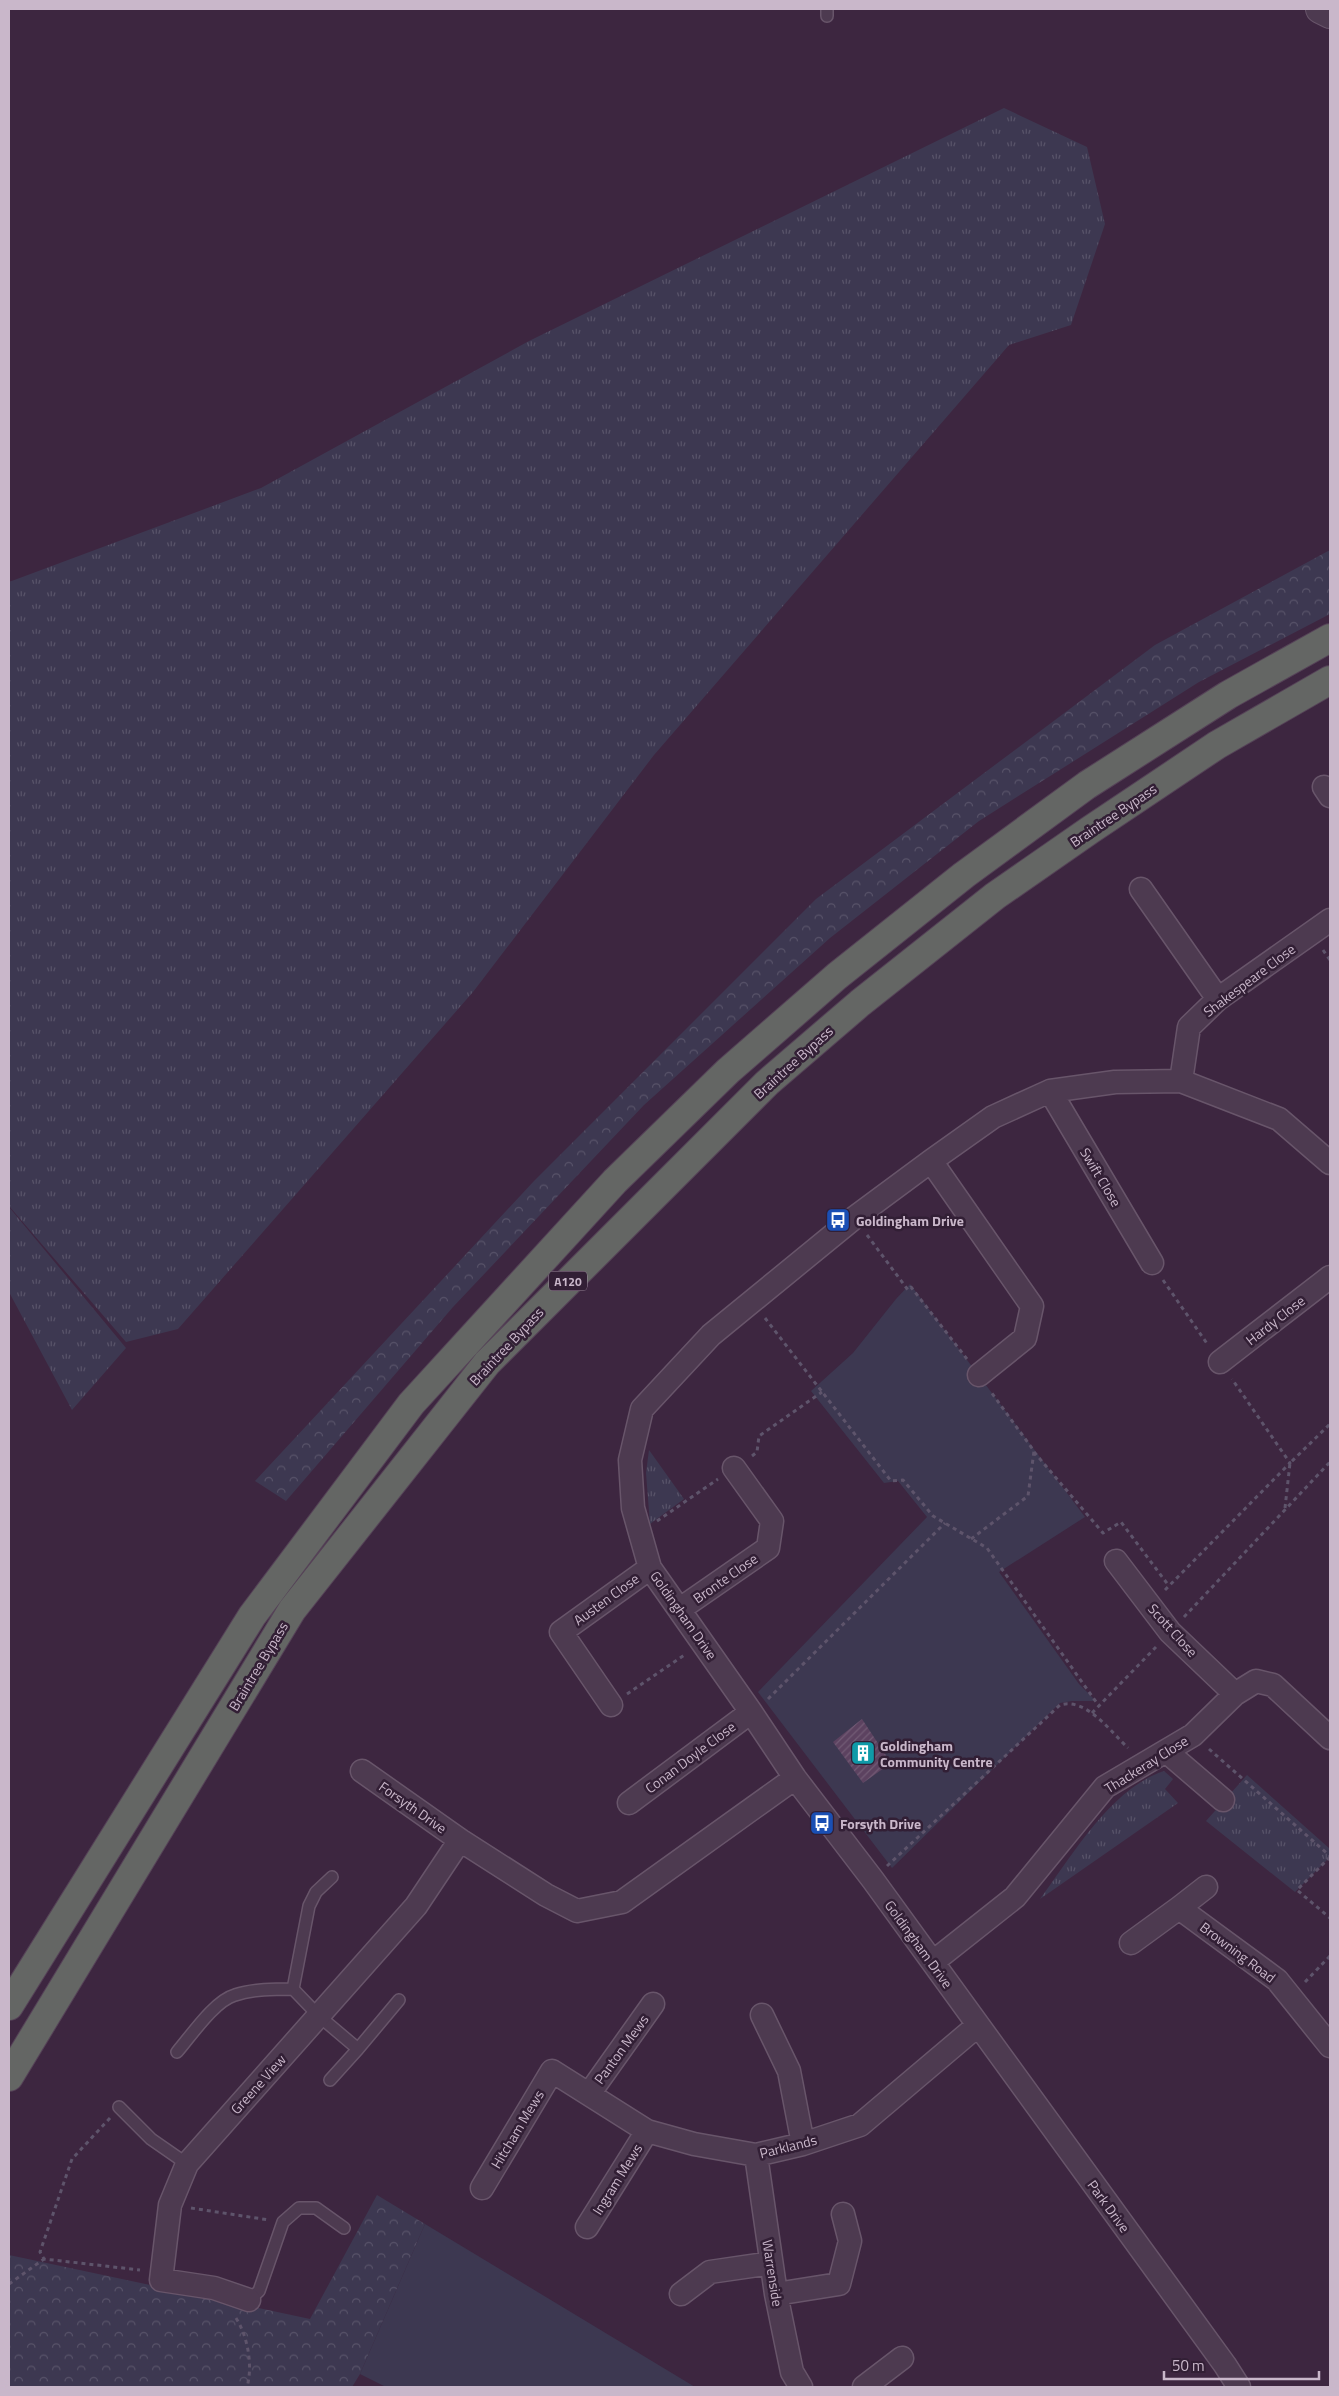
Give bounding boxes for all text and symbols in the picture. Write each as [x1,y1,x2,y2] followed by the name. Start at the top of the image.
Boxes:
[1065,778,1161,852] street label: Braintree Bypass
[1199,938,1299,1022] street label: Shakespeare Close
[749,1021,837,1103] street label: Braintree Bypass
[1075,1143,1127,1211] street label: Swift Close
[825,1207,851,1233] bus stop icon: Goldingham Drive
[856,1210,964,1231] place label: Goldingham Drive
[549,1272,587,1290] road number: A120
[1241,1290,1309,1350] street label: Hardy Close
[464,1302,548,1390] street label: Braintree Bypass
[688,1548,762,1608] street label: Bronte Close
[645,1566,723,1664] street label: Goldingham Drive
[569,1568,643,1630] street label: Austen Close
[1143,1599,1203,1661] street label: Scott Close
[223,1617,293,1715] street label: Braintree Bypass
[640,1716,740,1798] street label: Conan Doyle Close
[1100,1730,1192,1798] street label: Thackeray Close
[880,1735,993,1772] place label: Goldingham Community Centre
[850,1740,876,1766] building icon: Goldingham Community Centre
[375,1776,451,1838] street label: Forsyth Drive
[809,1810,835,1836] bus stop icon: Forsyth Drive
[840,1813,921,1834] place label: Forsyth Drive
[880,1896,958,1992] street label: Goldingham Drive
[1196,1917,1280,1987] street label: Browning Road
[589,2010,653,2088] street label: Panton Mews
[225,2049,291,2119] street label: Greene View
[485,2086,549,2172] street label: Hitcham Mews
[757,2129,819,2163] street label: Parklands
[587,2139,647,2219] street label: Ingram Mews
[1083,2175,1135,2237] street label: Park Drive
[757,2238,789,2308] street label: Warrenside
[1164,2348,1319,2380] scale bar
[1172,2354,1205,2377] text: 50 m

